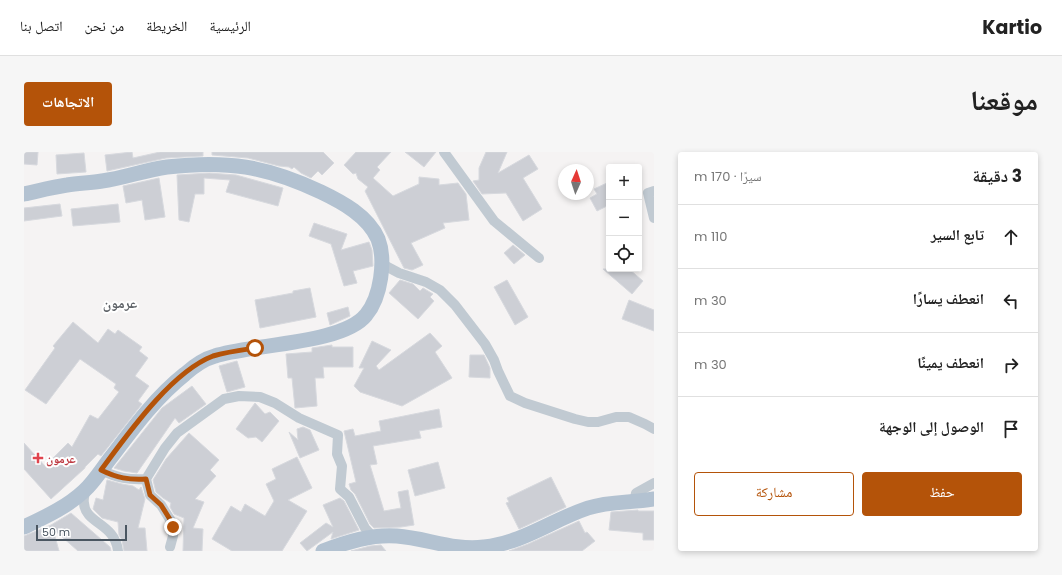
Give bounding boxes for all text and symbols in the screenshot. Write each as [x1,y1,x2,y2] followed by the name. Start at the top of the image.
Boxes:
[982,14,1042,41] text: Kartio
[20,16,63,36] text: اتصل بنا
[85,16,124,36] text: من نحن
[146,16,187,36] text: الخريطة
[209,16,251,36] text: الرئيسية
[970,81,1038,120] text: موقعنا
[24,82,112,126] button: الاتجاهات
[558,164,594,200] north arrow
[606,164,642,272] map controls
[606,164,642,200] button: +
[972,164,1022,188] text: 3 دقيقة
[694,167,762,186] text: سيرًا · 170 m
[606,200,642,236] button: −
[931,224,984,245] text: تابع السير
[1000,226,1022,248] icon: ahead
[694,227,727,246] text: 110 m
[606,236,642,272] button: locate
[913,288,984,309] text: انعطف يسارًا
[1000,290,1022,312] icon: left
[694,291,727,310] text: 30 m
[103,293,137,313] district label: عرمون
[246,339,264,357] route start
[917,352,984,373] text: انعطف يمينًا
[1000,354,1022,376] icon: right
[694,355,727,374] text: 30 m
[879,416,984,437] text: الوصول إلى الوجهة
[1000,418,1022,440] icon: arrive
[46,450,76,467] place label: عرمون
[33,453,43,463] marker: عرمون
[694,472,854,516] button: مشاركة
[862,472,1022,516] button: حفظ
[164,518,182,536] route end
[36,523,127,542] scale bar
[42,524,70,540] text: 50 m

